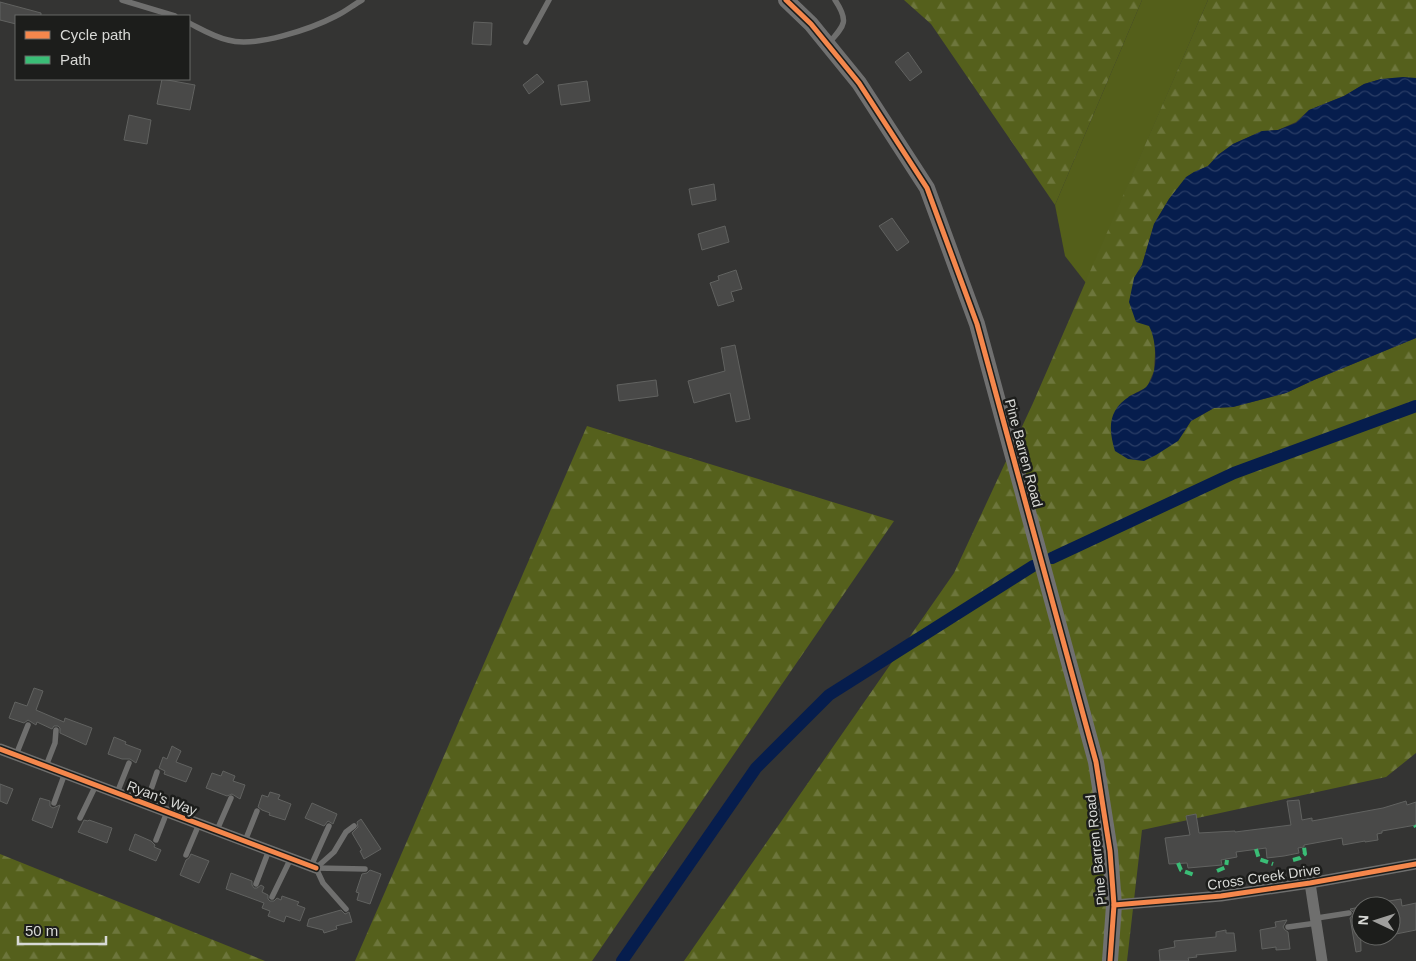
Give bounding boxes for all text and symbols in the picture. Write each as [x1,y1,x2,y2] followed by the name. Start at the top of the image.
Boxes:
[15,15,190,80] legend
[60,26,131,43] text: Cycle path
[60,51,91,68] text: Path
[1002,397,1046,509] street label: Pine Barren Road
[125,777,199,819] street label: Ryan's Way
[1082,794,1110,906] street label: Pine Barren Road
[1206,861,1322,893] street label: Cross Creek Drive
[1351,896,1401,946] north arrow
[18,914,105,946] scale bar
[1355,914,1371,926] text: N
[25,922,58,939] text: 50 m

